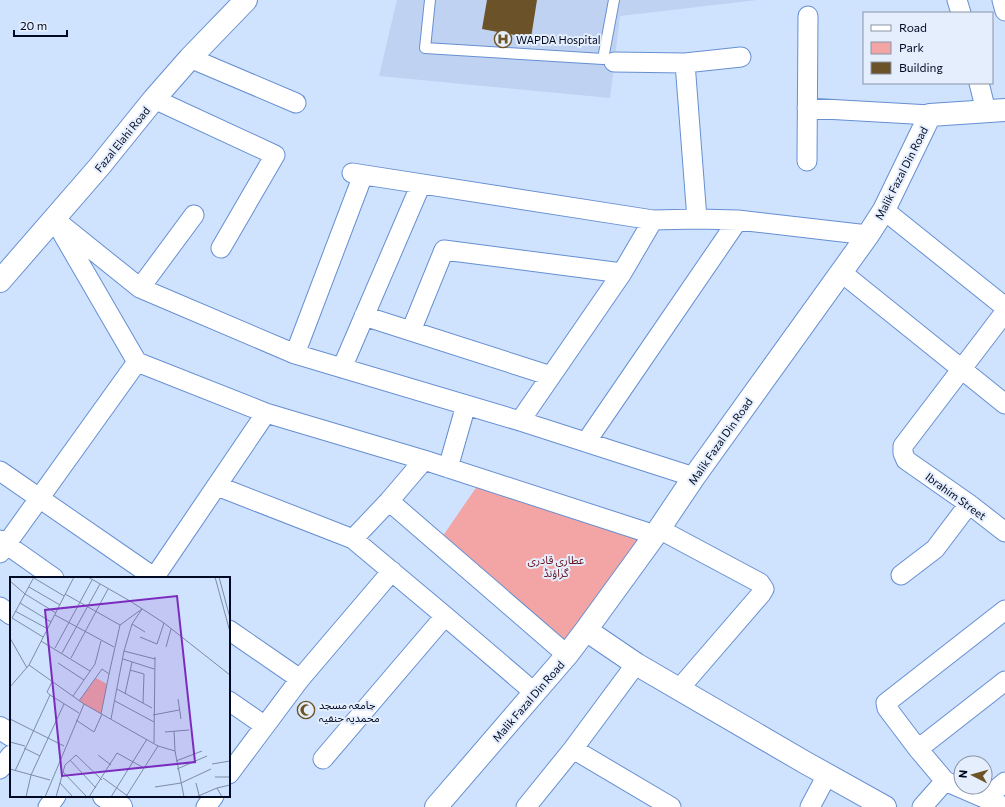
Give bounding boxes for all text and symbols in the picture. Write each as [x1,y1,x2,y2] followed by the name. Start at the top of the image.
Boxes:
[14,12,67,38] scale bar
[863,12,993,84] legend
[20,18,47,32] text: 20 m
[899,20,927,34] text: Road
[493,29,513,49] hospital icon: WAPDA Hospital
[516,33,600,46] place label: WAPDA Hospital
[899,40,925,54] text: Park
[899,60,943,74] text: Building
[92,104,152,174] street label: Fazal Elahi Road
[872,124,930,222] street label: Malik Fazal Din Road
[685,395,755,487] street label: Malik Fazal Din Road
[923,470,989,523] street label: Ibrahim Street
[528,553,585,580] park label: عطاری قادری گراؤنڈ
[10,577,230,797] inset map
[489,658,567,744] street label: Malik Fazal Din Road
[319,698,380,725] place label: جامعہ مسجد محمدیہ حنفیہ
[296,700,316,720] mosque icon: جامعہ مسجد محمدیہ حنفیہ
[953,755,993,795] north arrow
[956,769,969,779] text: N

